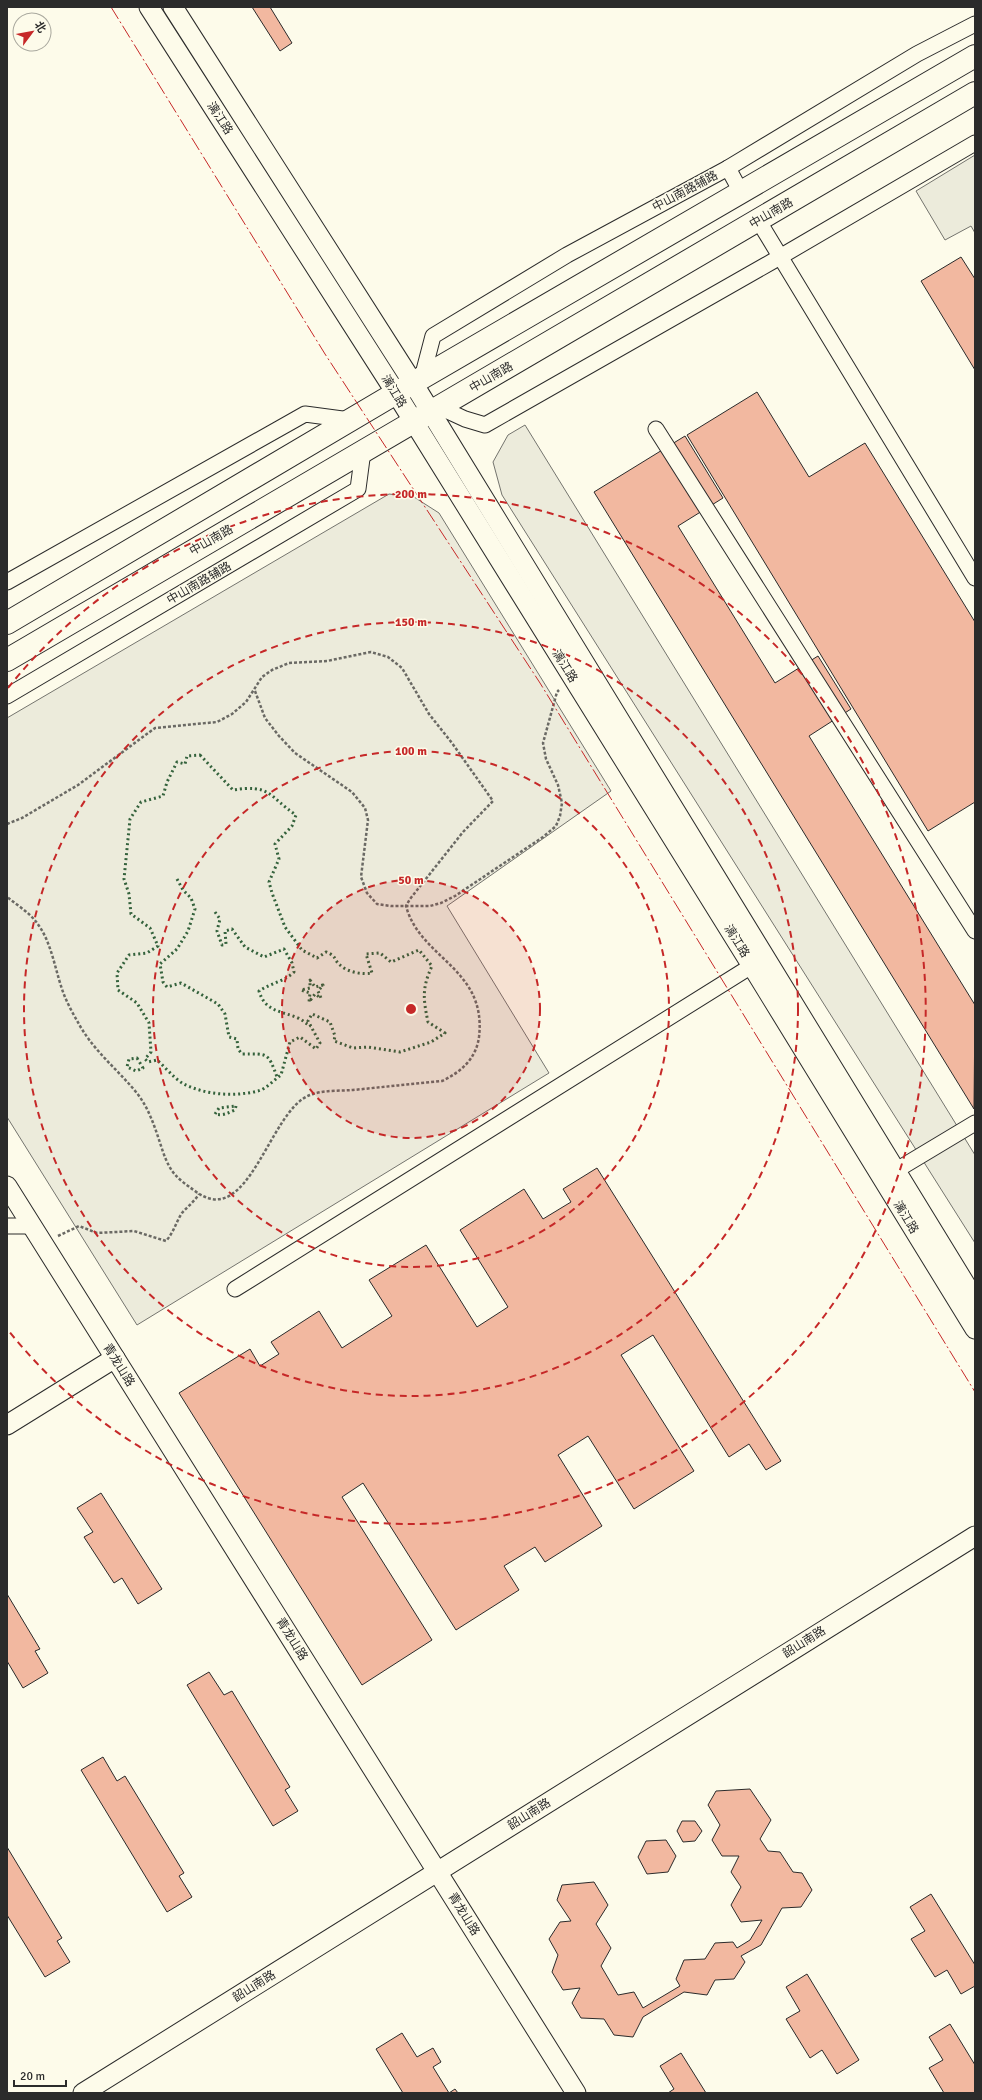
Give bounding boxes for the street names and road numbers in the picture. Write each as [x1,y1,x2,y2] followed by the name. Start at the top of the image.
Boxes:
[203,99,236,137] street label: 漓江路
[650,168,721,215] street label: 中山南路辅路
[747,195,796,232] street label: 中山南路
[467,359,516,396] street label: 中山南路
[378,372,409,411] street label: 漓江路
[187,522,236,559] street label: 中山南路
[164,559,234,608] street label: 中山南路辅路
[549,647,580,686] street label: 漓江路
[721,922,752,961] street label: 漓江路
[890,1198,921,1237] street label: 漓江路
[99,1341,138,1390] street label: 青龙山路
[272,1615,311,1664] street label: 青龙山路
[780,1623,829,1662] street label: 韶山南路
[505,1795,554,1834] street label: 韶山南路
[444,1890,483,1939] street label: 青龙山路
[230,1967,279,2006] street label: 韶山南路

